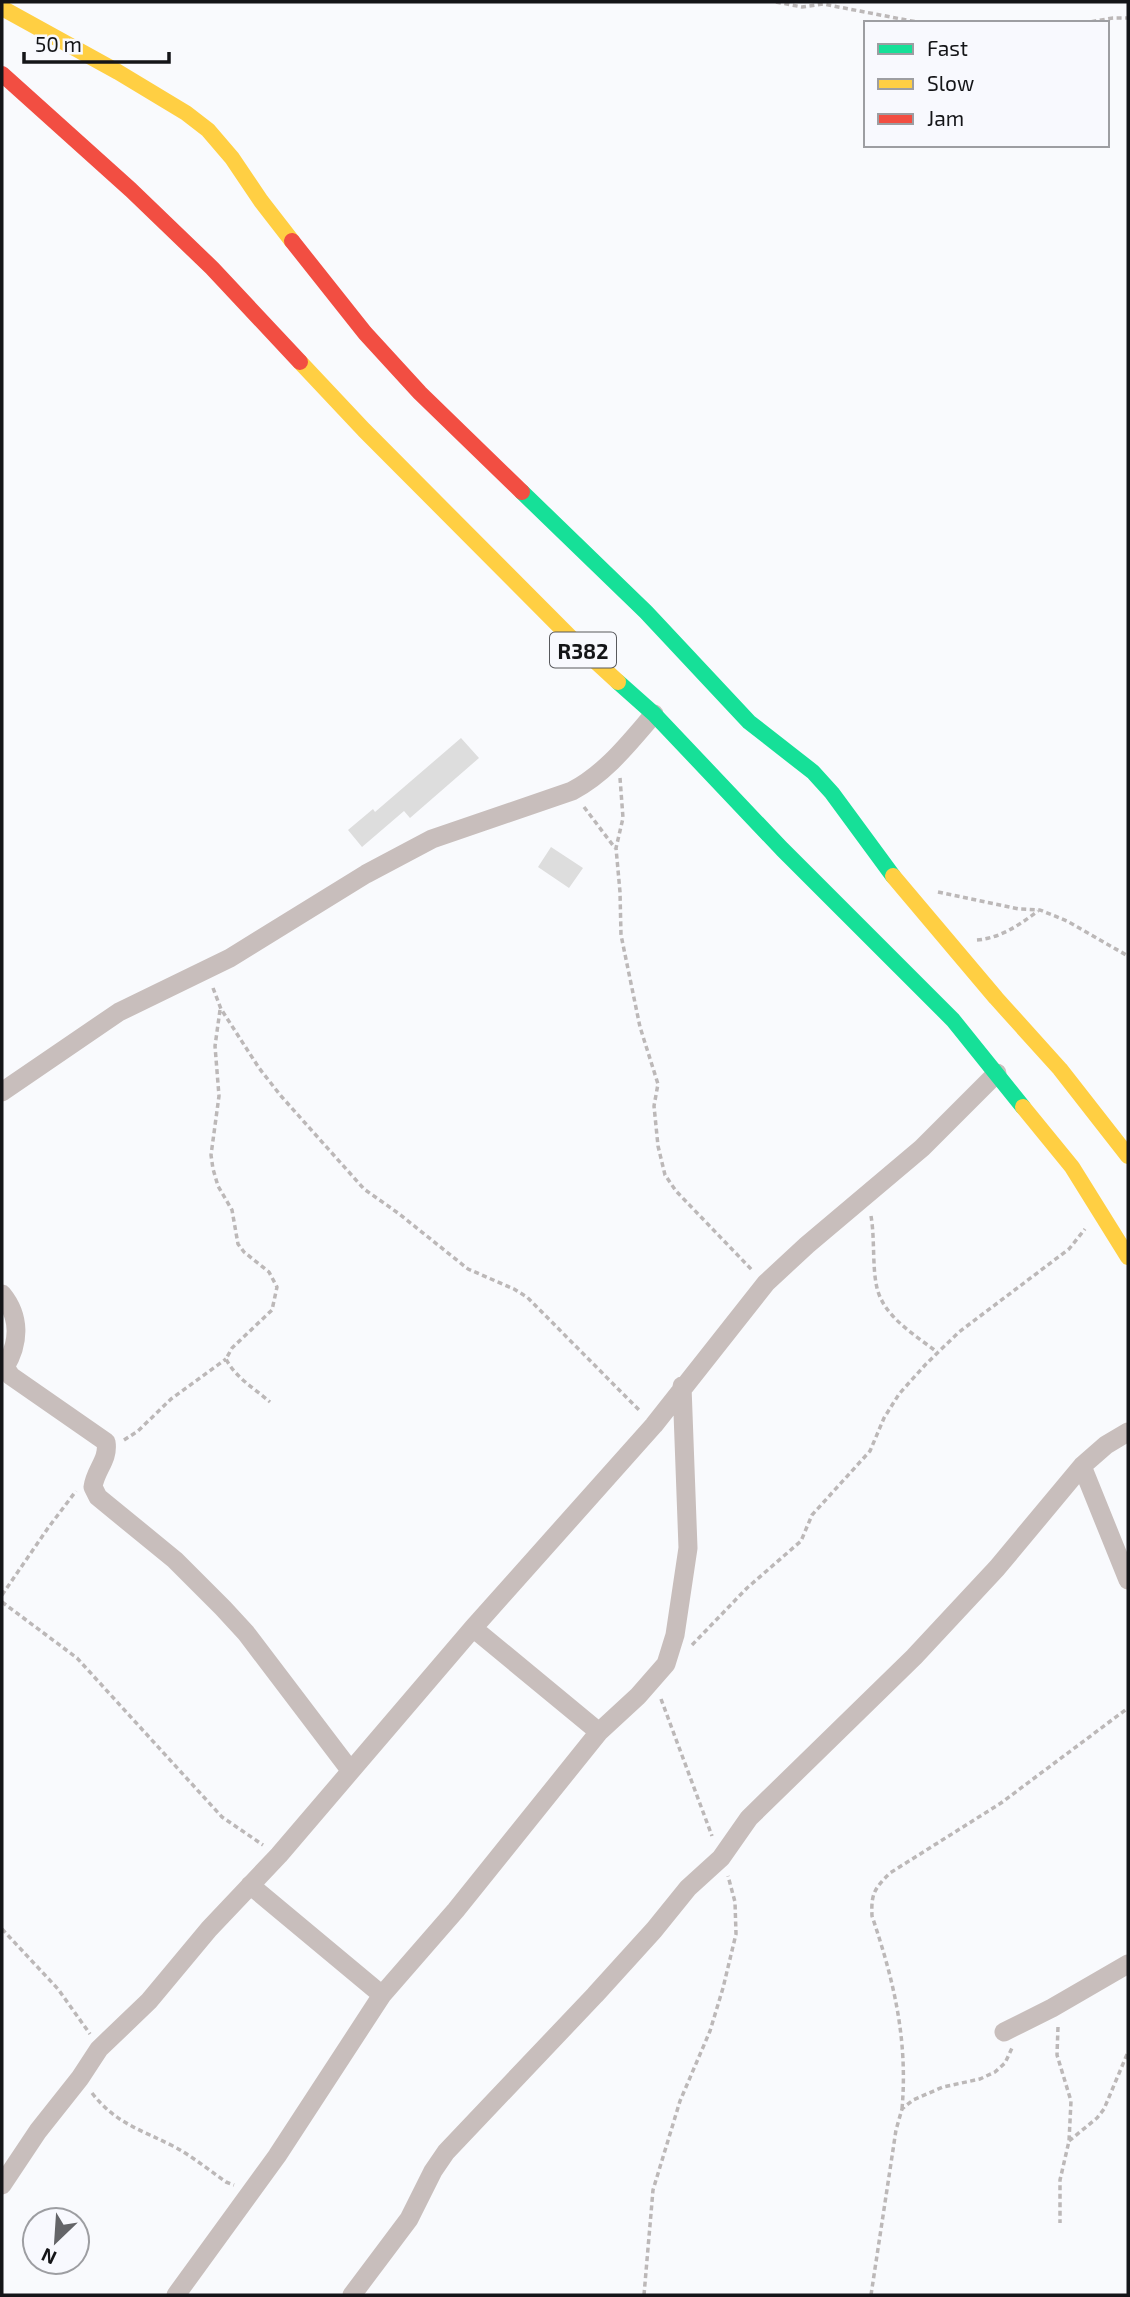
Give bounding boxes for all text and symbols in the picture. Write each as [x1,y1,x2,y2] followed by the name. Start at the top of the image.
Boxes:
[24,21,170,65] scale bar
[864,21,1109,147] legend
[35,31,82,56] text: 50 m
[927,35,968,60] text: Fast
[927,70,974,95] text: Slow
[927,105,964,130] text: Jam
[550,632,616,668] road number: R382
[21,2206,91,2276] north arrow
[38,2244,60,2270] text: N

